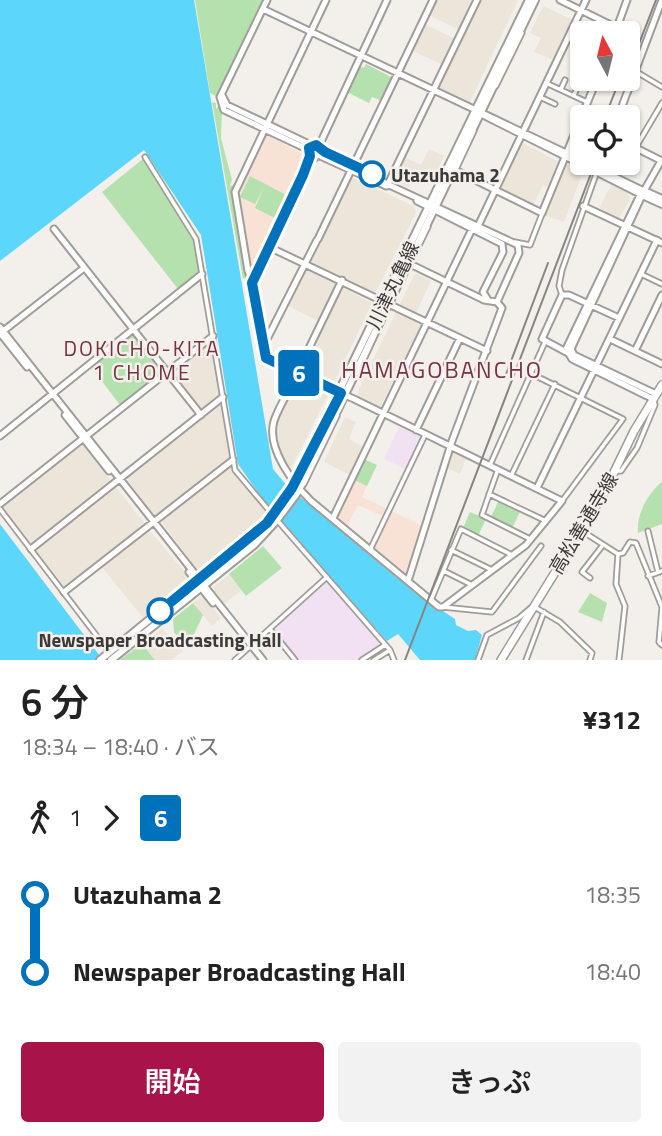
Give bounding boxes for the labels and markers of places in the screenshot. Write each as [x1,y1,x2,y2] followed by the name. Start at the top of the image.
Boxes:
[391,160,500,189] place label: Utazuhama 2
[359,161,385,187] marker: Utazuhama 2
[147,598,173,624] marker: Newspaper Broadcasting Hall
[38,625,282,654] place label: Newspaper Broadcasting Hall

